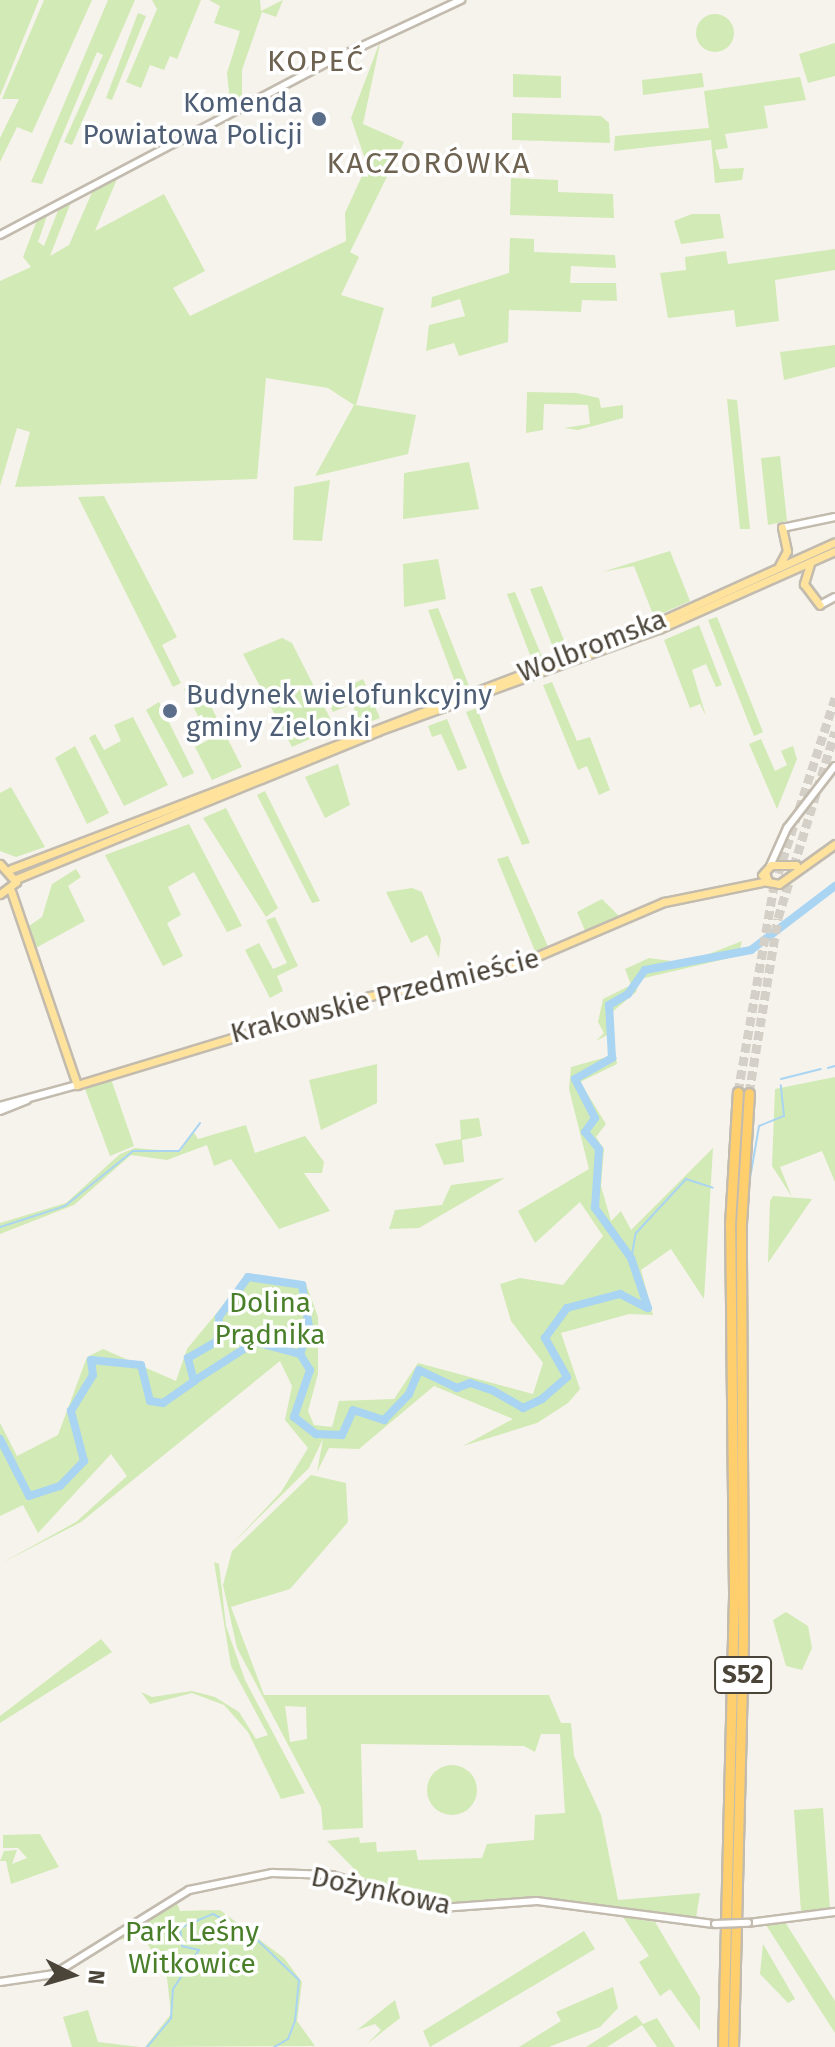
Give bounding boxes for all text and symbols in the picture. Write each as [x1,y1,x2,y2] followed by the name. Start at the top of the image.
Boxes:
[267,43,365,79] district label: KOPEĆ
[83,86,303,152] place label: Komenda Powiatowa Policji
[310,110,328,128] marker: Komenda Powiatowa Policji
[326,145,532,181] district label: KACZORÓWKA
[513,602,671,690] street label: Wolbromska
[186,678,492,744] place label: Budynek wielofunkcyjny gminy Zielonki
[161,702,179,720] marker: Budynek wielofunkcyjny gminy Zielonki
[227,941,543,1051] street label: Krakowskie Przedmieście
[215,1286,325,1352] park label: Dolina Prądnika
[713,1653,773,1697] road number: S52
[308,1860,454,1922] street label: Dożynkowa
[125,1915,259,1981] park label: Park Leśny Witkowice
[32,1935,112,2015] north arrow
[82,1969,110,1986] text: N

